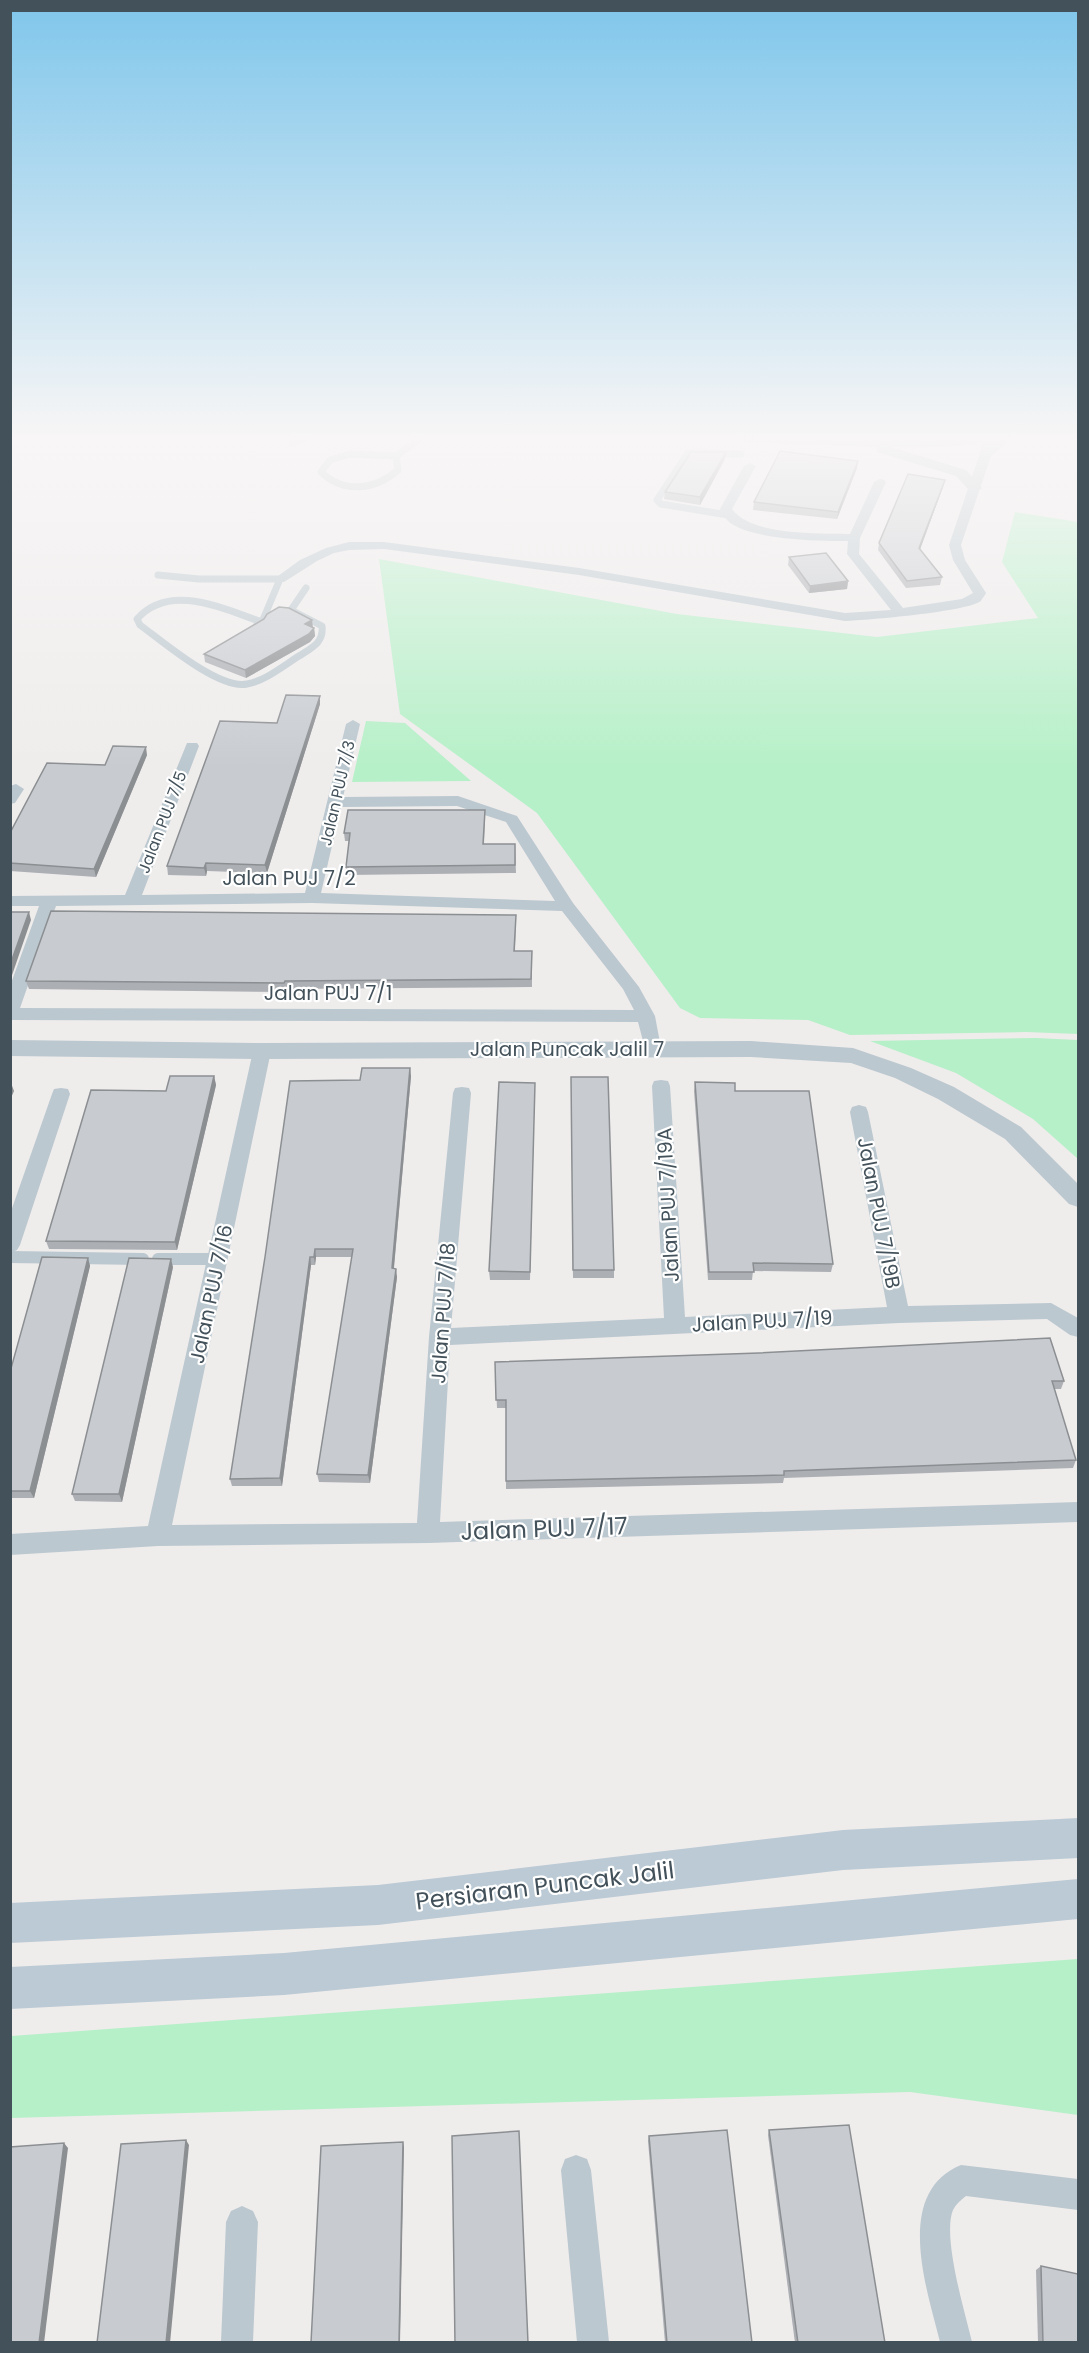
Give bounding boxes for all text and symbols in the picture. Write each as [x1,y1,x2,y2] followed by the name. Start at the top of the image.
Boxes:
[314,738,361,848] street label: Jalan PUJ 7/3
[132,768,193,877] street label: Jalan PUJ 7/5
[222,864,356,892] street label: Jalan PUJ 7/2
[264,979,392,1007] street label: Jalan PUJ 7/1
[470,1035,664,1063] street label: Jalan Puncak Jalil 7
[650,1127,686,1283] street label: Jalan PUJ 7/19A
[851,1135,907,1291] street label: Jalan PUJ 7/19B
[183,1222,239,1366] street label: Jalan PUJ 7/16
[424,1242,462,1384] street label: Jalan PUJ 7/18
[691,1303,833,1339] street label: Jalan PUJ 7/19
[460,1509,628,1548] street label: Jalan PUJ 7/17
[414,1853,676,1918] street label: Persiaran Puncak Jalil

